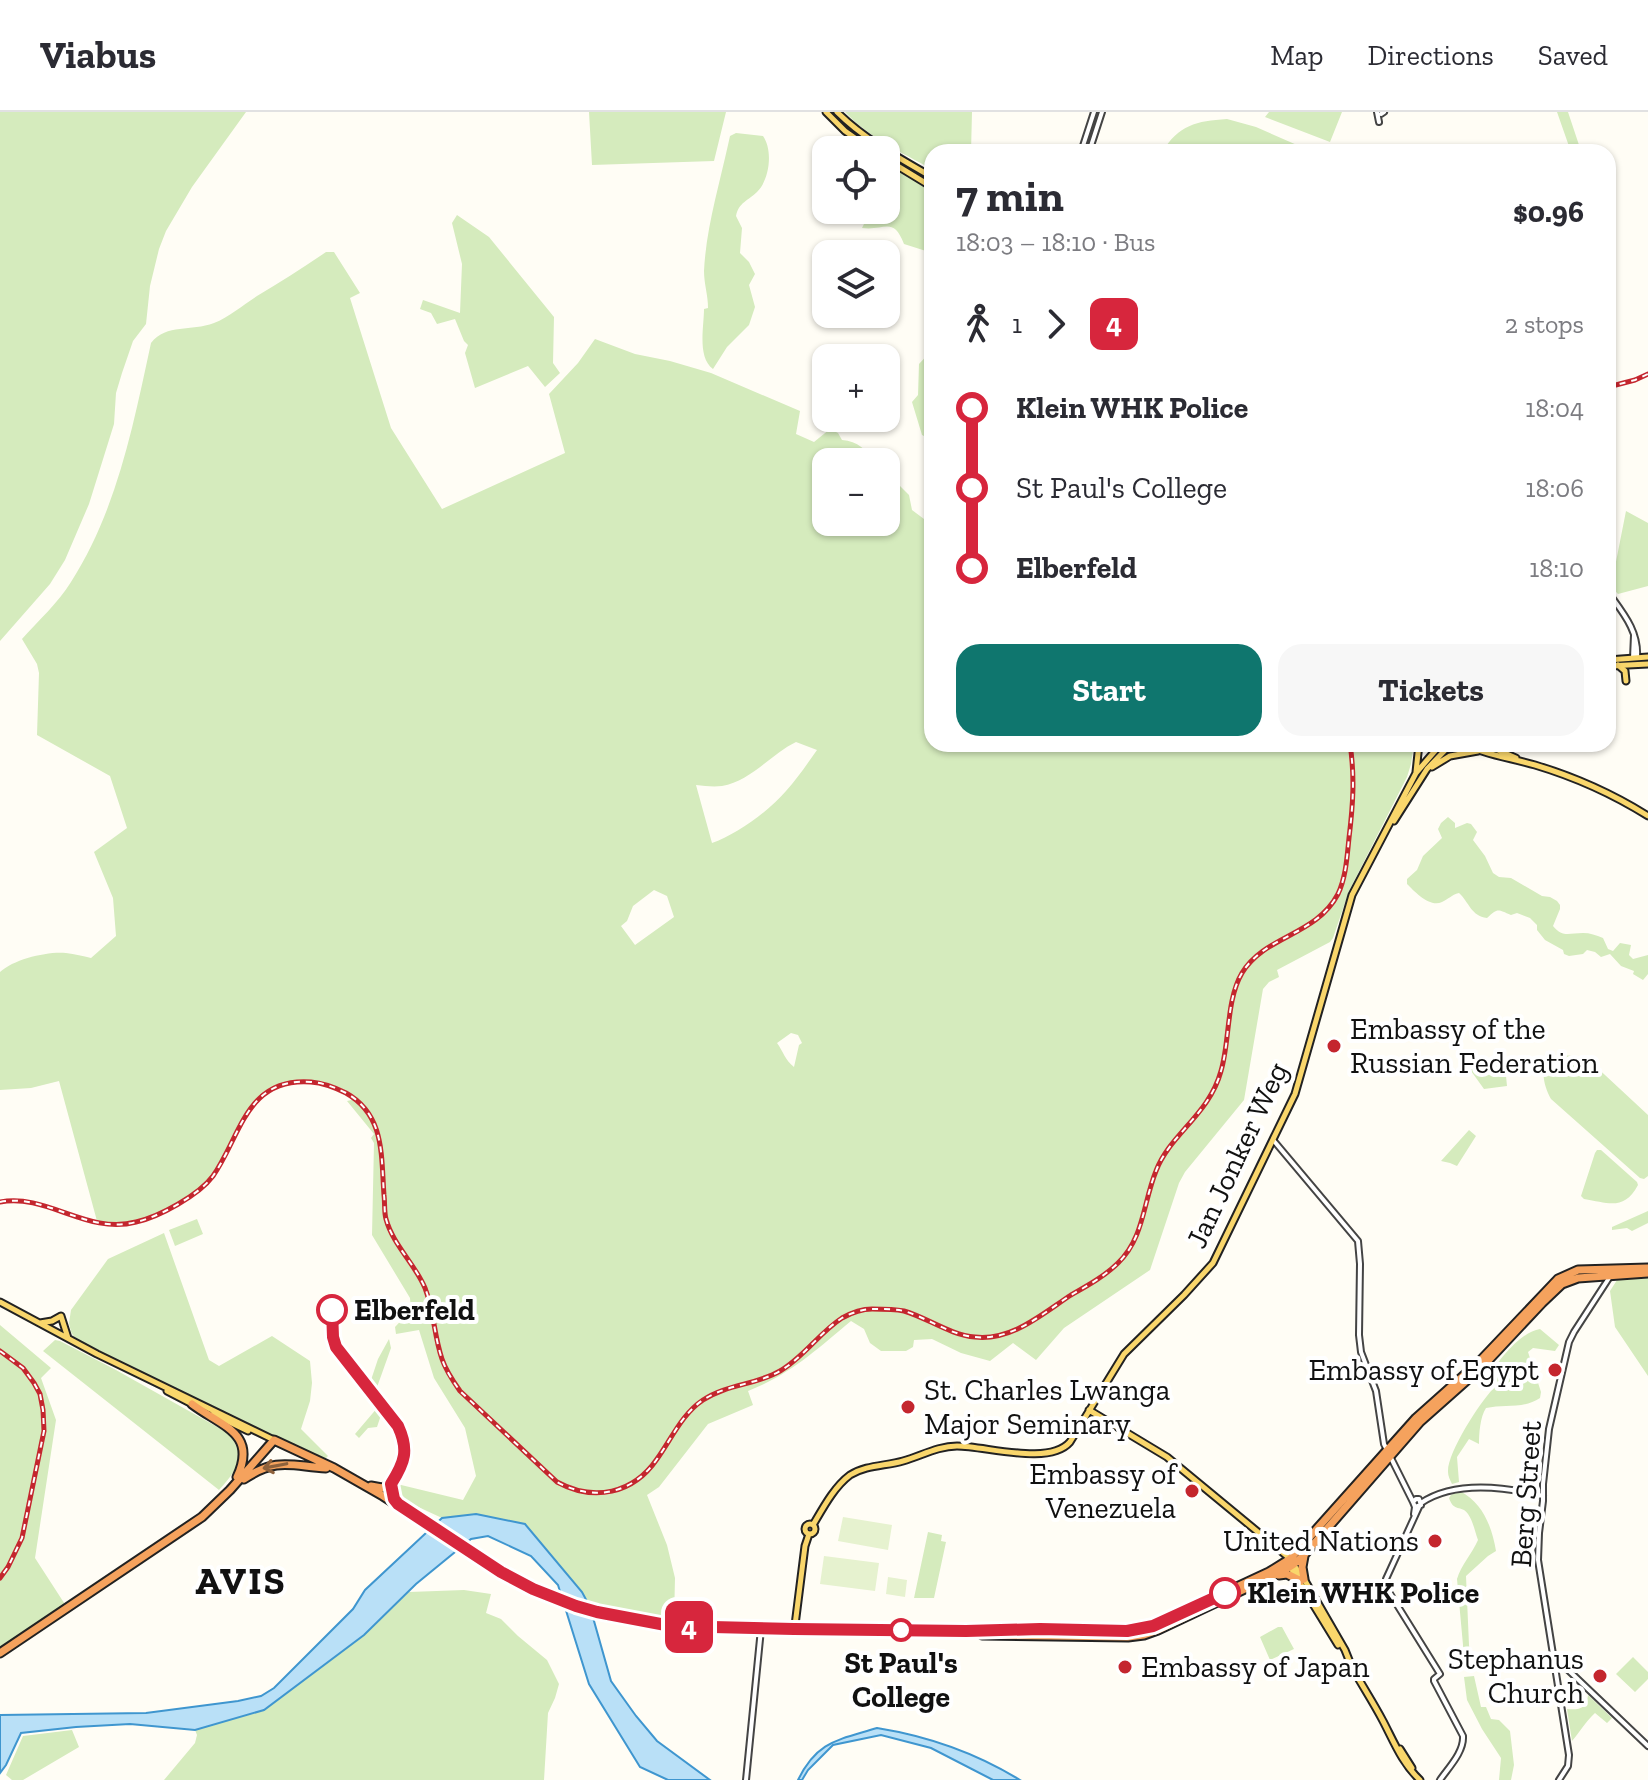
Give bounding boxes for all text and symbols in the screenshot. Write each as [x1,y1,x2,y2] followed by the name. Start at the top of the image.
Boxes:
[40,32,156,78] text: Viabus
[1270,39,1323,72] text: Map
[1367,39,1494,72] text: Directions
[1538,39,1608,72] text: Saved
[812,136,900,536] map controls
[812,136,900,224] button: locate
[956,169,1064,222] text: 7 min
[1513,194,1584,230] text: $0.96
[956,226,1156,258] text: 18:03 – 18:10 · Bus
[812,240,900,328] button: layers
[956,302,1000,346] icon: walk
[1034,302,1078,346] icon: forward
[1106,307,1122,340] text: 4
[1012,308,1022,340] text: 1
[1505,308,1584,340] text: 2 stops
[812,344,900,432] button: +
[1016,390,1248,426] text: Klein WHK Police
[1525,392,1584,424] text: 18:04
[812,448,900,536] button: −
[1016,470,1227,506] text: St Paul's College
[1525,472,1584,504] text: 18:06
[1016,550,1137,586] text: Elberfeld
[1529,552,1584,584] text: 18:10
[956,644,1262,736] button: Start
[1278,644,1584,736] button: Tickets
[1350,1011,1599,1081] place label: Embassy of the Russian Federation
[1325,1037,1343,1055] marker: Embassy of the Russian Federation
[1178,1056,1296,1254] street label: Jan Jonker Weg
[354,1292,475,1328] place label: Elberfeld
[317,1295,347,1325] marker: Elberfeld
[1308,1352,1539,1388] place label: Embassy of Egypt
[1546,1361,1564,1379] marker: Embassy of Egypt
[924,1372,1170,1442] place label: St. Charles Lwanga Major Seminary
[899,1398,917,1416] marker: St. Charles Lwanga Major Seminary
[1503,1419,1549,1569] street label: Berg Street
[1029,1456,1178,1526] place label: Embassy of Venezuela
[263,1460,289,1475] one-way arrow
[1183,1482,1201,1500] marker: Embassy of Venezuela
[1223,1523,1419,1559] place label: United Nations
[1426,1532,1444,1550] marker: United Nations
[195,1558,287,1604] district label: AVIS
[1247,1575,1479,1611] place label: Klein WHK Police
[1210,1578,1240,1608] marker: Klein WHK Police
[663,1601,715,1653] line badge: 4
[681,1610,697,1643] text: 4
[890,1619,912,1641] marker: St Paul's College
[1448,1641,1584,1711] place label: Stephanus Church
[844,1645,958,1715] place label: St Paul's College
[1141,1649,1369,1685] place label: Embassy of Japan
[1116,1658,1134,1676] marker: Embassy of Japan
[1591,1667,1609,1685] marker: Stephanus Church

